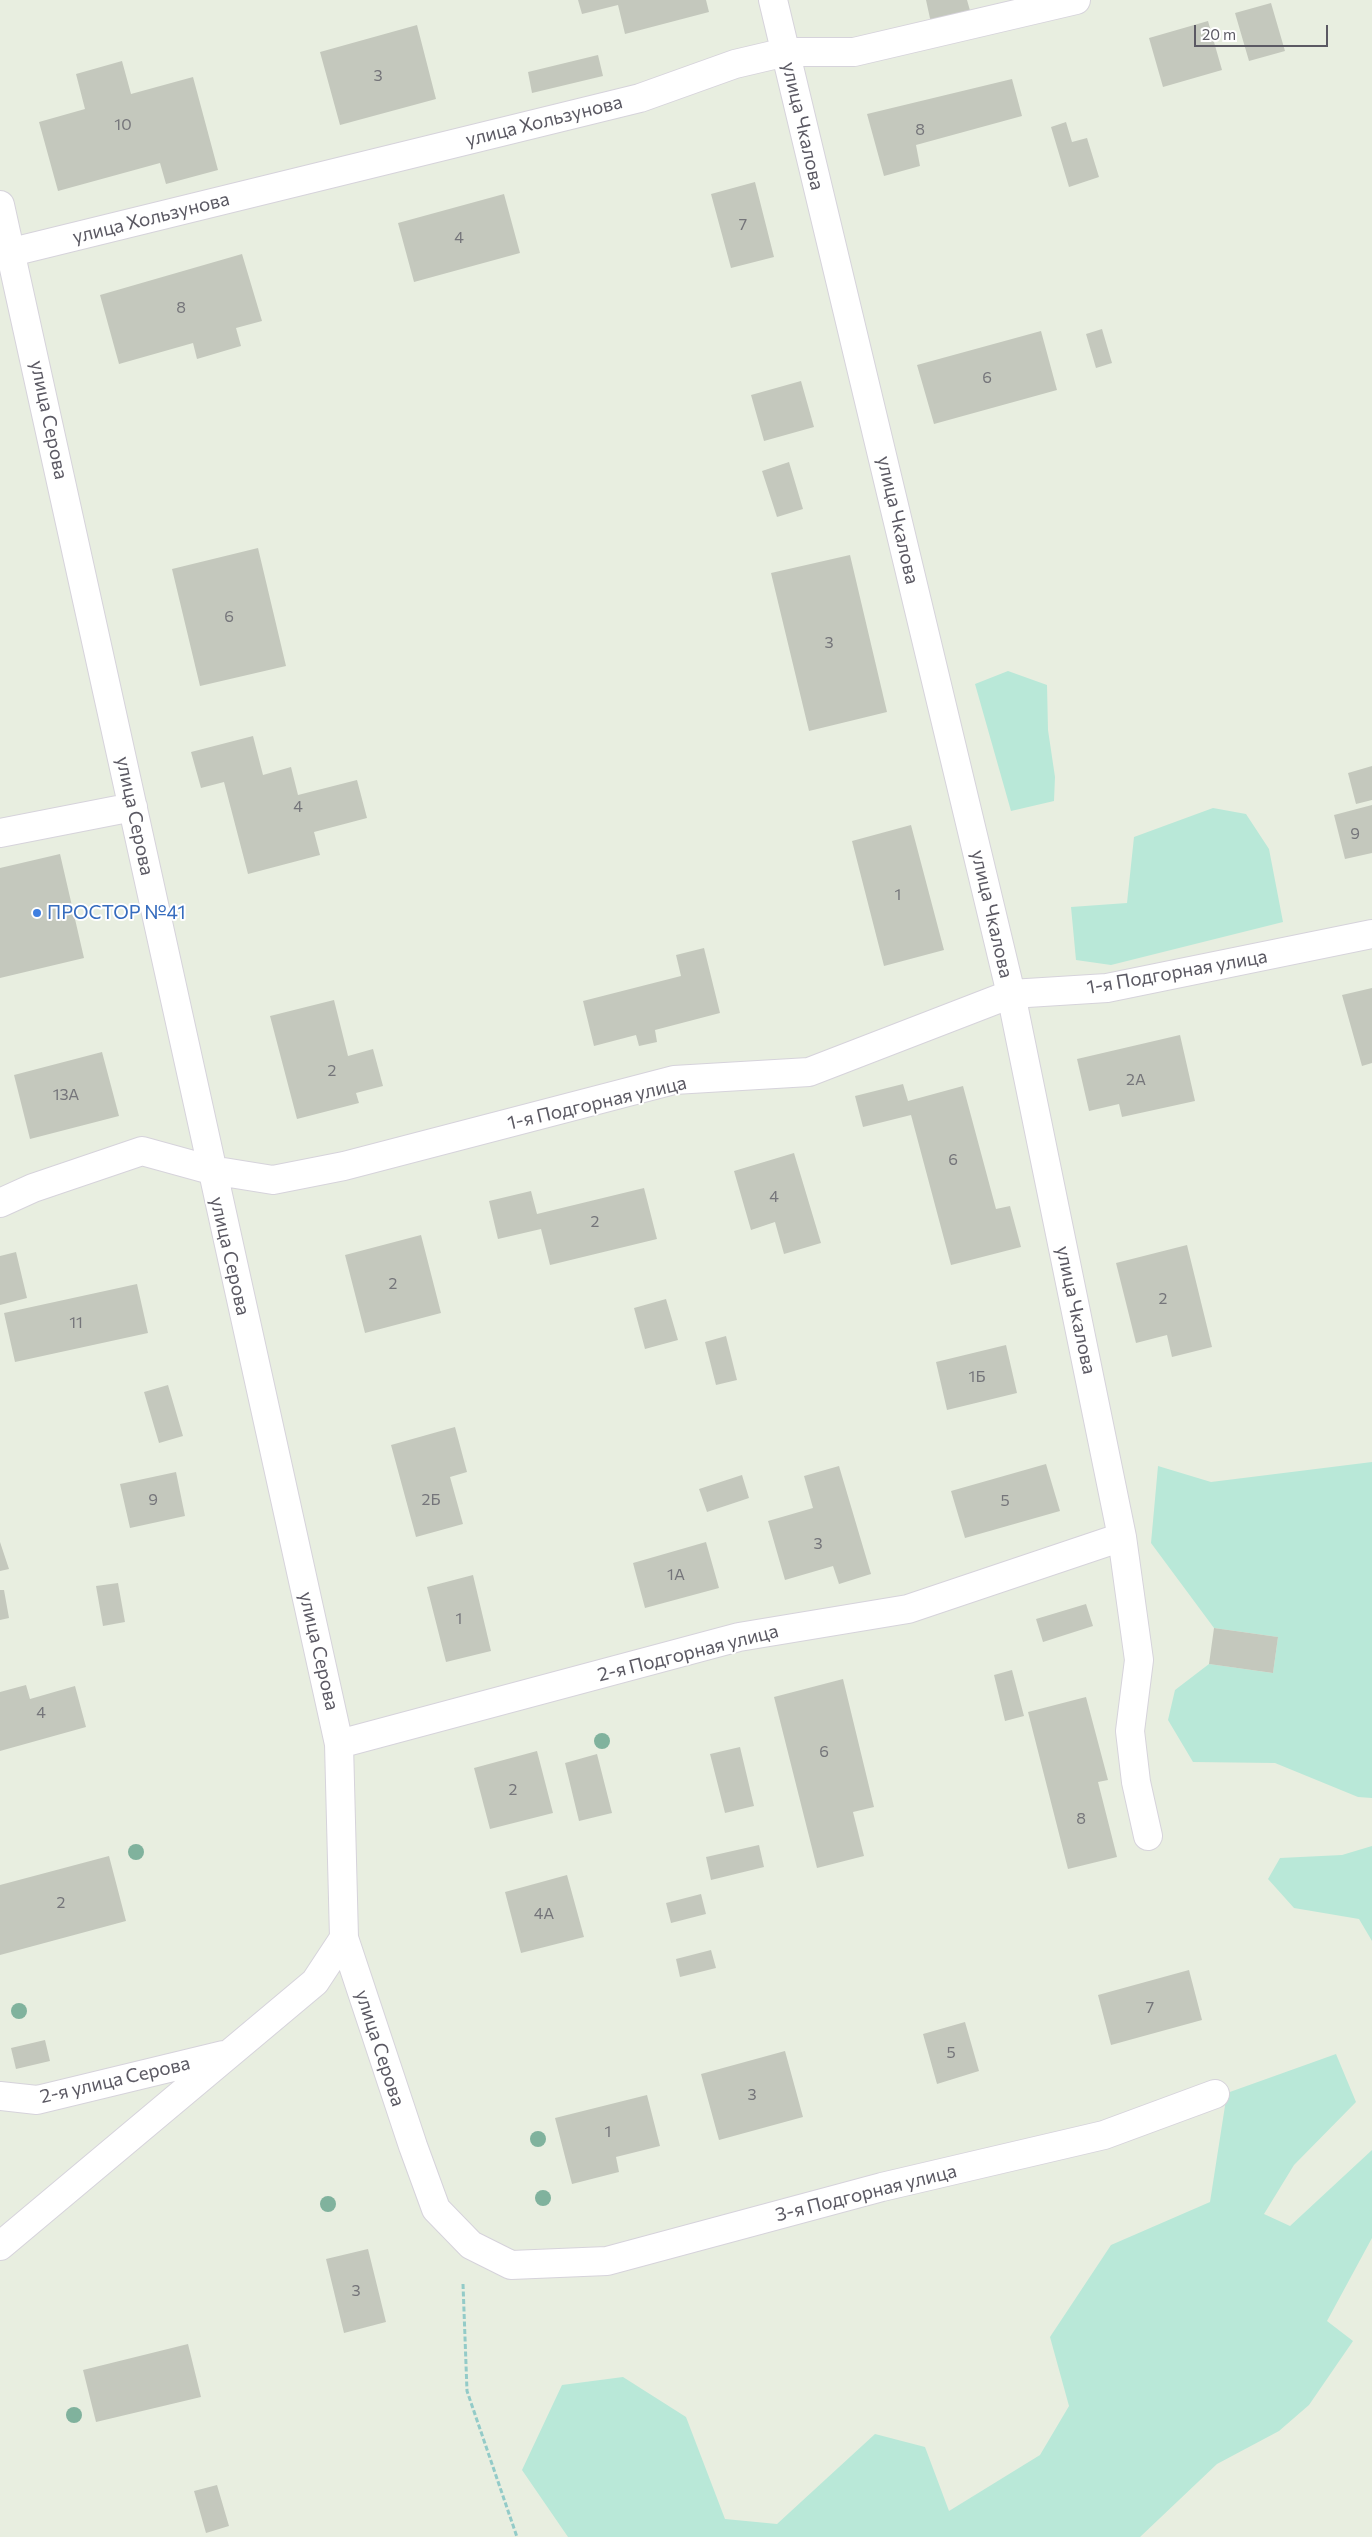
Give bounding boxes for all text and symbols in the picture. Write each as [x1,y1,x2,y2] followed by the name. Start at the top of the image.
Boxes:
[1197,15,1331,47] scale bar
[1202,25,1236,43] text: 20 m
[777,60,829,192] street label: улица Чкалова
[373,66,383,86] house number: 3
[463,90,625,152] street label: улица Хользунова
[114,115,132,135] house number: 10
[915,120,925,140] house number: 8
[70,187,232,249] street label: улица Хользунова
[739,215,747,235] house number: 7
[454,228,464,248] house number: 4
[176,298,186,318] house number: 8
[25,358,73,482] street label: улица Серова
[982,368,992,388] house number: 6
[872,454,924,586] street label: улица Чкалова
[224,607,234,627] house number: 6
[824,633,834,653] house number: 3
[111,754,159,878] street label: улица Серова
[293,797,303,817] house number: 4
[1350,824,1360,844] house number: 9
[966,848,1018,980] street label: улица Чкалова
[895,885,901,905] house number: 1
[47,902,186,924] place label: ПРОСТОР №41
[31,907,43,919] marker: ПРОСТОР №41
[1085,945,1269,999] street label: 1-я Подгорная улица
[328,1061,336,1081] house number: 2
[1126,1070,1146,1090] house number: 2А
[505,1071,689,1135] street label: 1-я Подгорная улица
[53,1085,79,1105] house number: 13А
[948,1150,958,1170] house number: 6
[769,1187,779,1207] house number: 4
[205,1194,255,1318] street label: улица Серова
[591,1212,599,1232] house number: 2
[1051,1244,1101,1376] street label: улица Чкалова
[389,1274,397,1294] house number: 2
[1159,1289,1167,1309] house number: 2
[69,1313,83,1333] house number: 11
[969,1367,985,1387] house number: 1Б
[148,1490,158,1510] house number: 9
[422,1490,440,1510] house number: 2Б
[1000,1491,1010,1511] house number: 5
[813,1534,823,1554] house number: 3
[667,1565,685,1585] house number: 1А
[294,1589,344,1713] street label: улица Серова
[456,1609,462,1629] house number: 1
[595,1619,781,1687] street label: 2-я Подгорная улица
[36,1703,46,1723] house number: 4
[819,1742,829,1762] house number: 6
[509,1780,517,1800] house number: 2
[1076,1809,1086,1829] house number: 8
[57,1893,65,1913] house number: 2
[534,1904,554,1924] house number: 4А
[350,1987,410,2109] street label: улица Серова
[1146,1998,1154,2018] house number: 7
[946,2043,956,2063] house number: 5
[38,2052,192,2108] street label: 2-я улица Серова
[747,2085,757,2105] house number: 3
[605,2122,611,2142] house number: 1
[773,2159,959,2227] street label: 3-я Подгорная улица
[351,2281,361,2301] house number: 3

